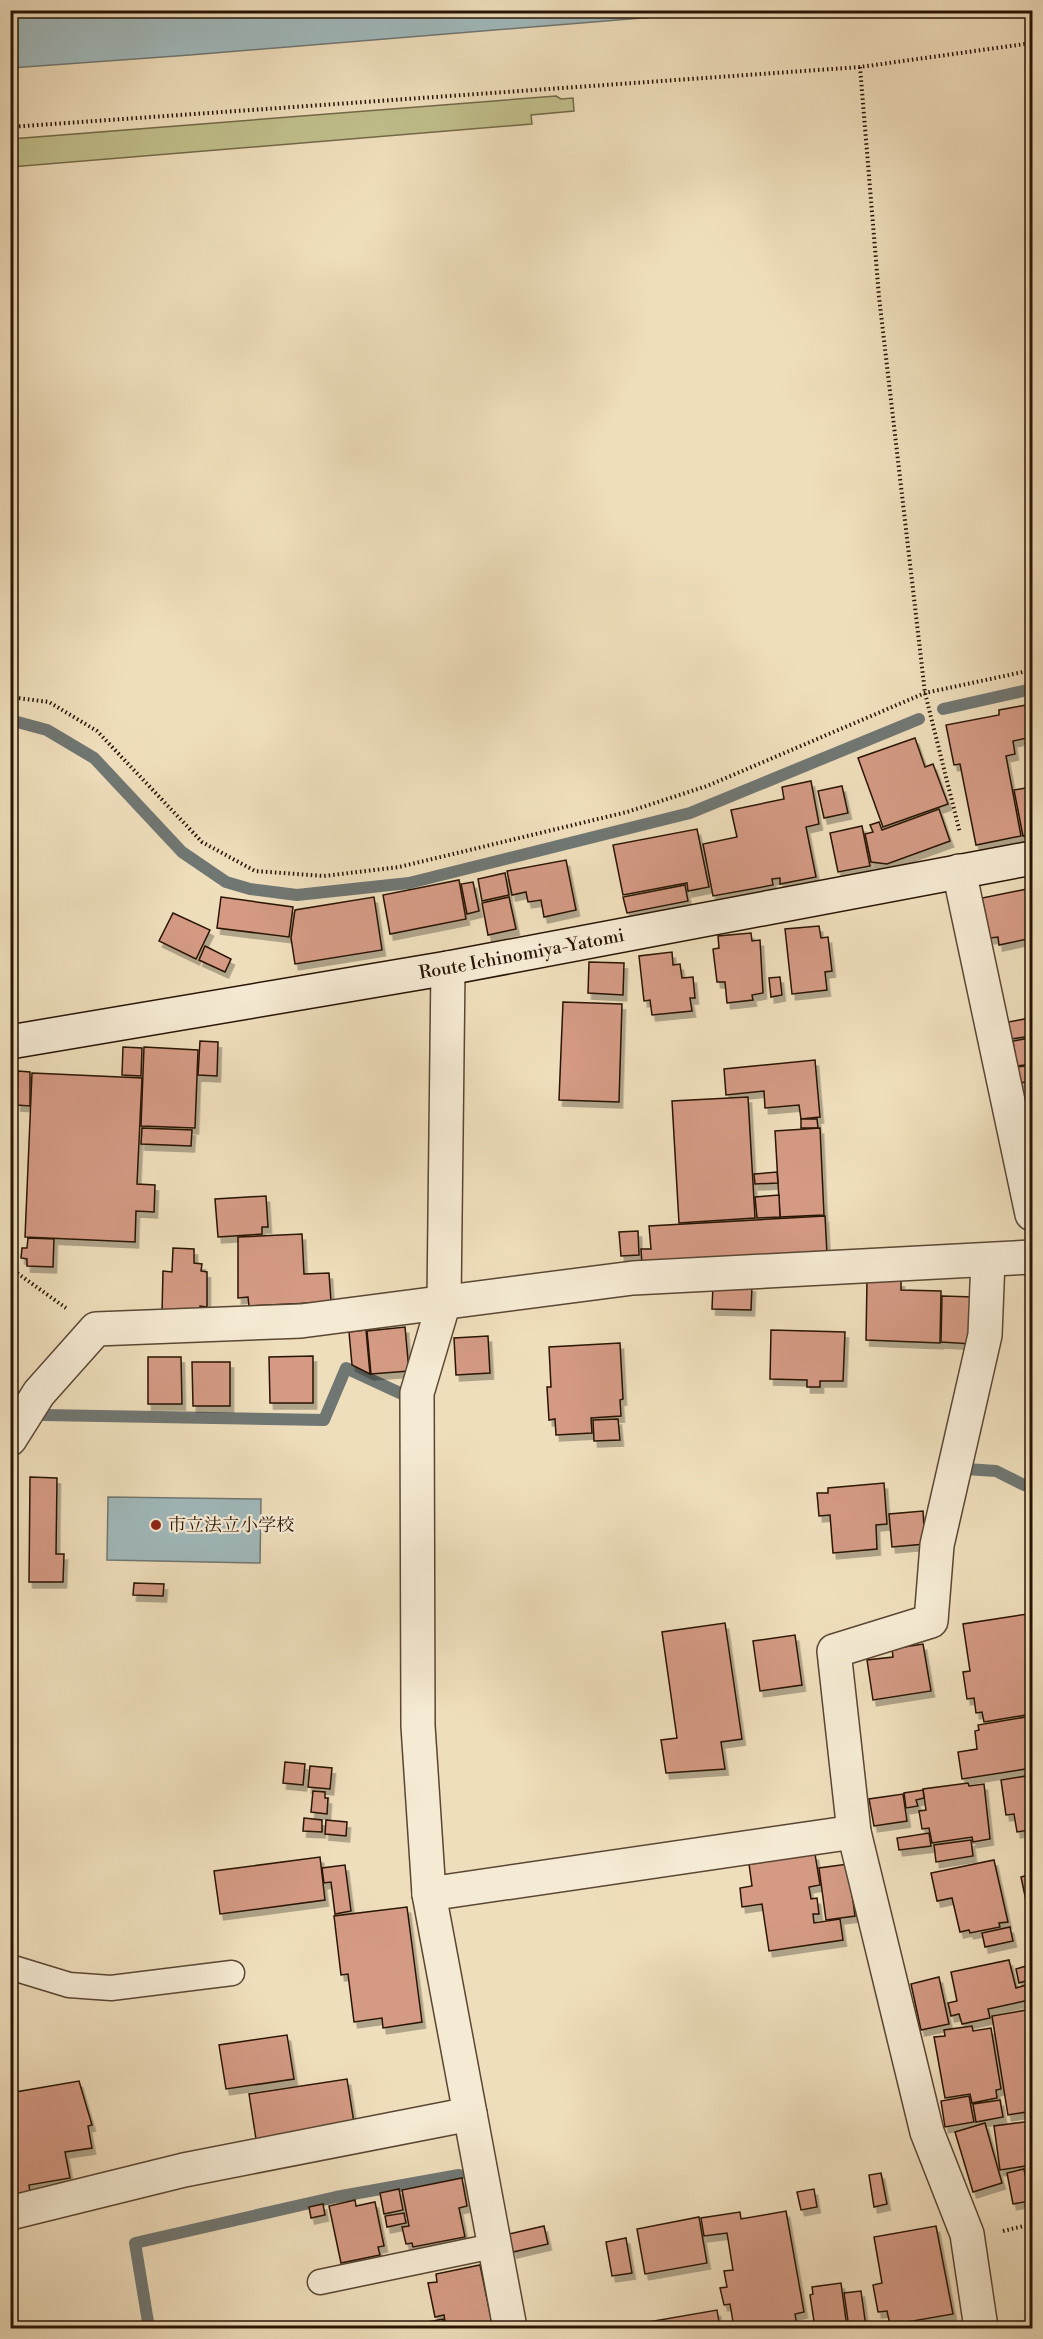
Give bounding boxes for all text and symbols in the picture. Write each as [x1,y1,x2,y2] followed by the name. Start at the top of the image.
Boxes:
[417,924,626,985] street label: Route Ichinomiya-Yatomi
[168,1514,294,1537] place label: 市立法立小学校
[149,1518,163,1532] marker: 市立法立小学校

